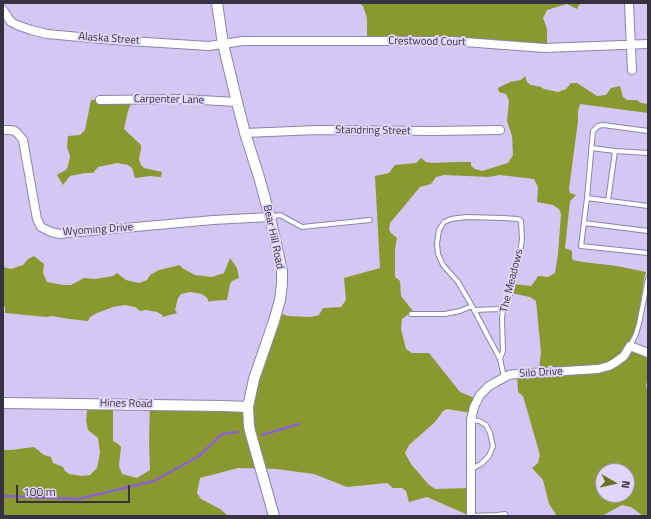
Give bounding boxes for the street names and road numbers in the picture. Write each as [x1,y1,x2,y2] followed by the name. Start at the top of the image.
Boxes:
[78,30,140,48] street label: Alaska Street
[388,35,466,49] street label: Crestwood Court
[134,93,204,107] street label: Carpenter Lane
[335,124,411,138] street label: Standring Street
[260,204,286,270] street label: Bear Hill Road
[62,221,134,239] street label: Wyoming Drive
[498,248,526,314] street label: The Meadows
[519,365,563,381] street label: Silo Drive
[100,397,152,411] street label: Hines Road

